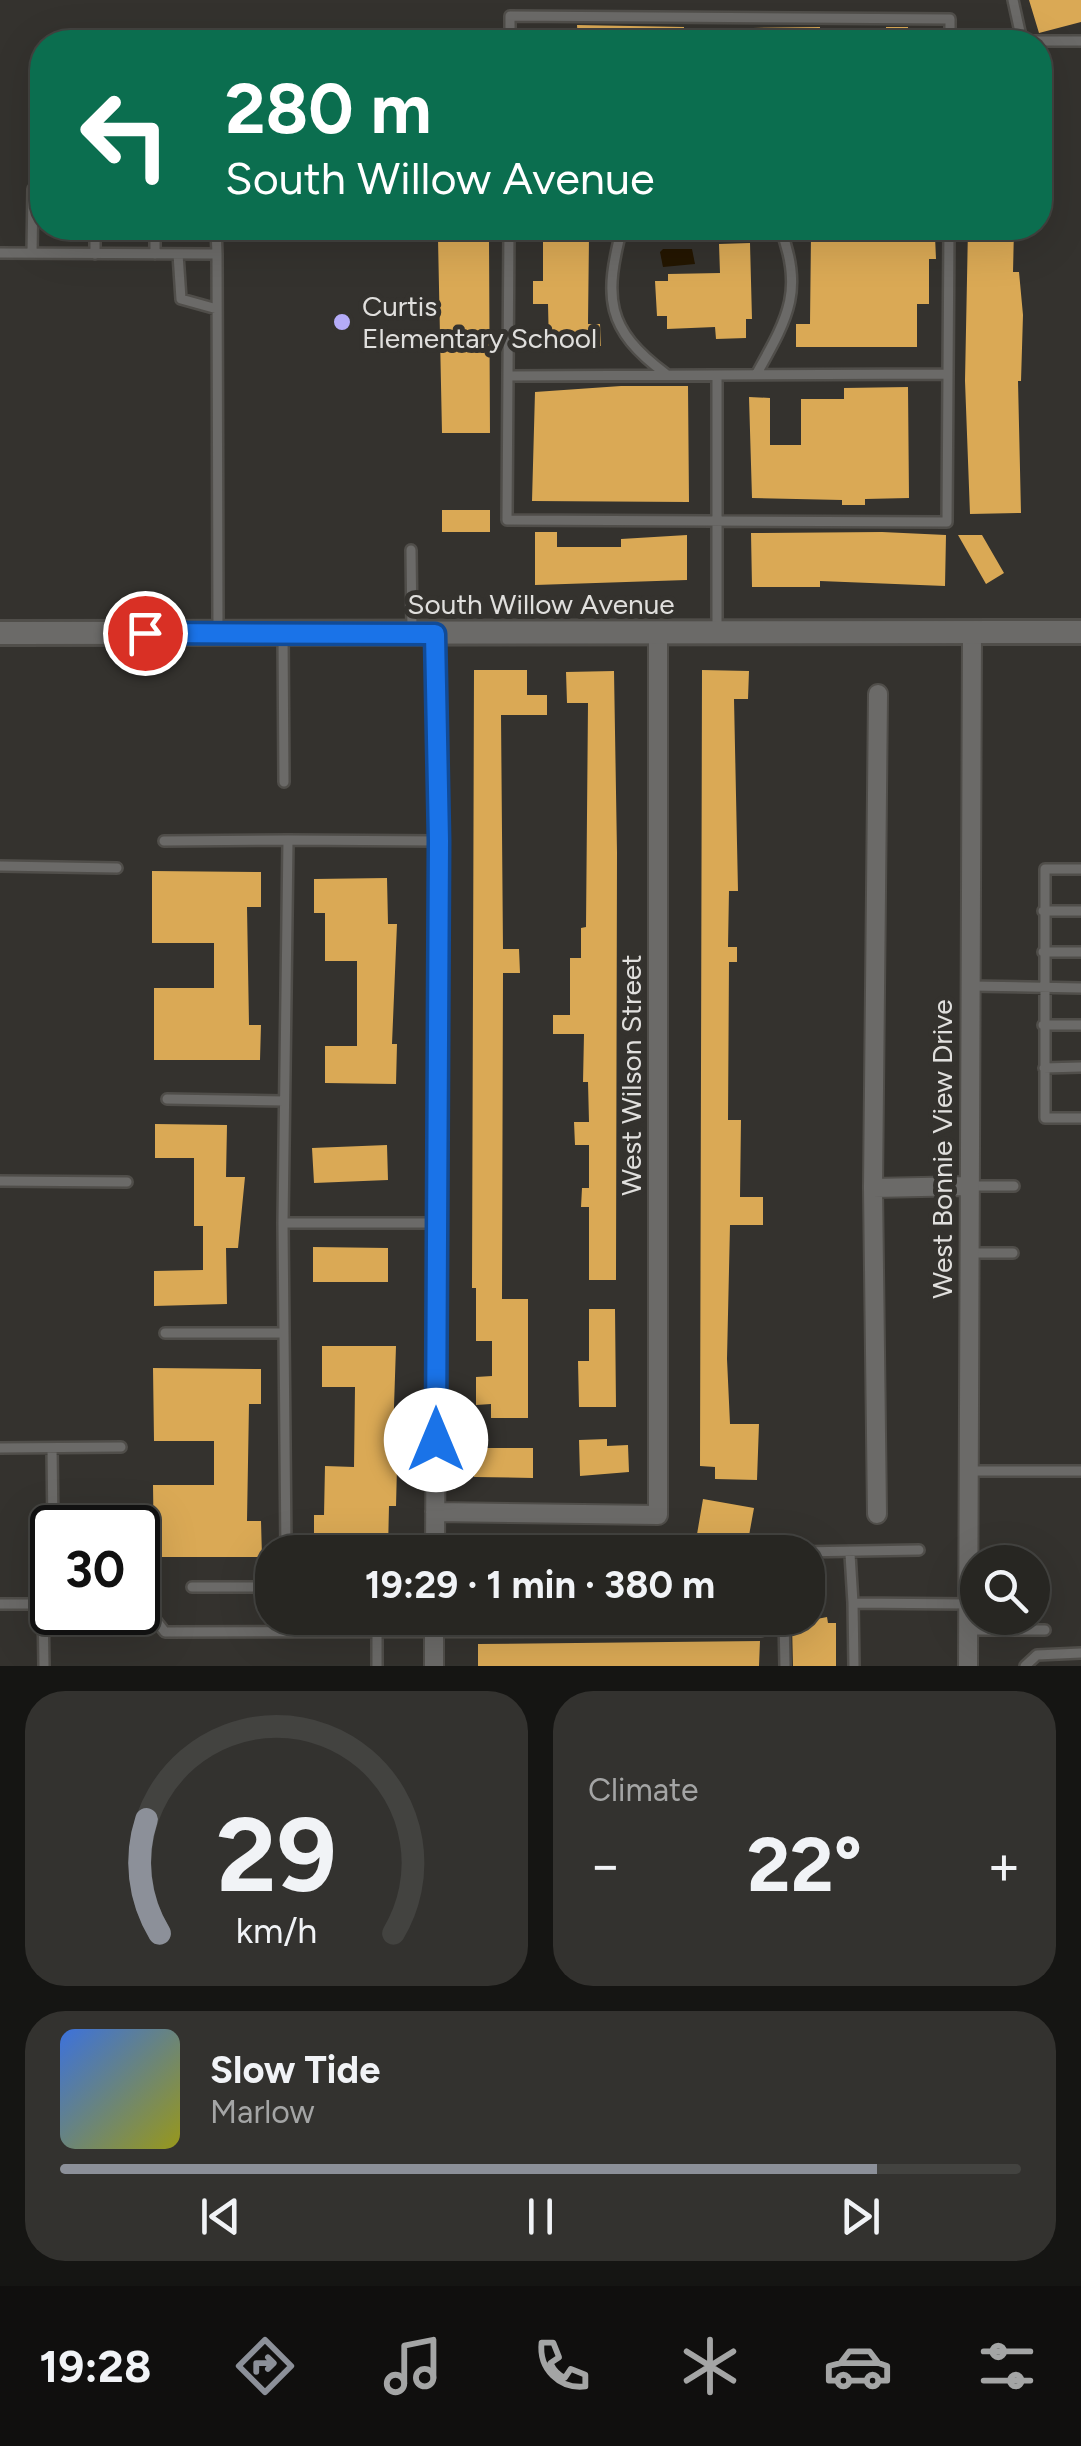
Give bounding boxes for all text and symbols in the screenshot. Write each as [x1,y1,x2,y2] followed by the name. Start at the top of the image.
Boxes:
[225,66,431,151] text: 280 m
[60,70,190,200] icon: left
[225,151,655,205] text: South Willow Avenue
[362,289,597,355] place label: Curtis Elementary School
[331,311,353,333] marker: Curtis Elementary School
[407,587,675,621] street label: South Willow Avenue
[103,591,188,676] pin
[118,606,173,661] icon: arrive
[614,954,648,1196] street label: West Wilson Street
[925,999,959,1299] street label: West Bonnie View Drive
[384,1388,488,1492] position arrow
[30,1505,160,1635] speed limit sign: 30
[960,1545,1050,1635] map controls
[960,1545,1050,1635] button: search
[365,1562,715,1608] text: 19:29 · 1 min · 380 m
[588,1771,699,1809] text: Climate
[216,1792,337,1917] text: 29
[747,1820,862,1910] text: 22°
[588,1832,622,1898] text: −
[987,1832,1021,1898] text: +
[236,1909,317,1952] text: km/h
[210,2047,380,2093] text: Slow Tide
[210,2093,314,2131] text: Marlow
[193,2189,248,2244] icon: previous
[513,2189,568,2244] icon: pause
[833,2189,888,2244] icon: next
[230,2331,300,2401] icon: directions
[378,2331,448,2401] icon: music
[527,2331,597,2401] icon: phone
[675,2331,745,2401] icon: climate
[823,2331,893,2401] icon: car
[972,2331,1042,2401] icon: filters
[39,2339,151,2393] text: 19:28

